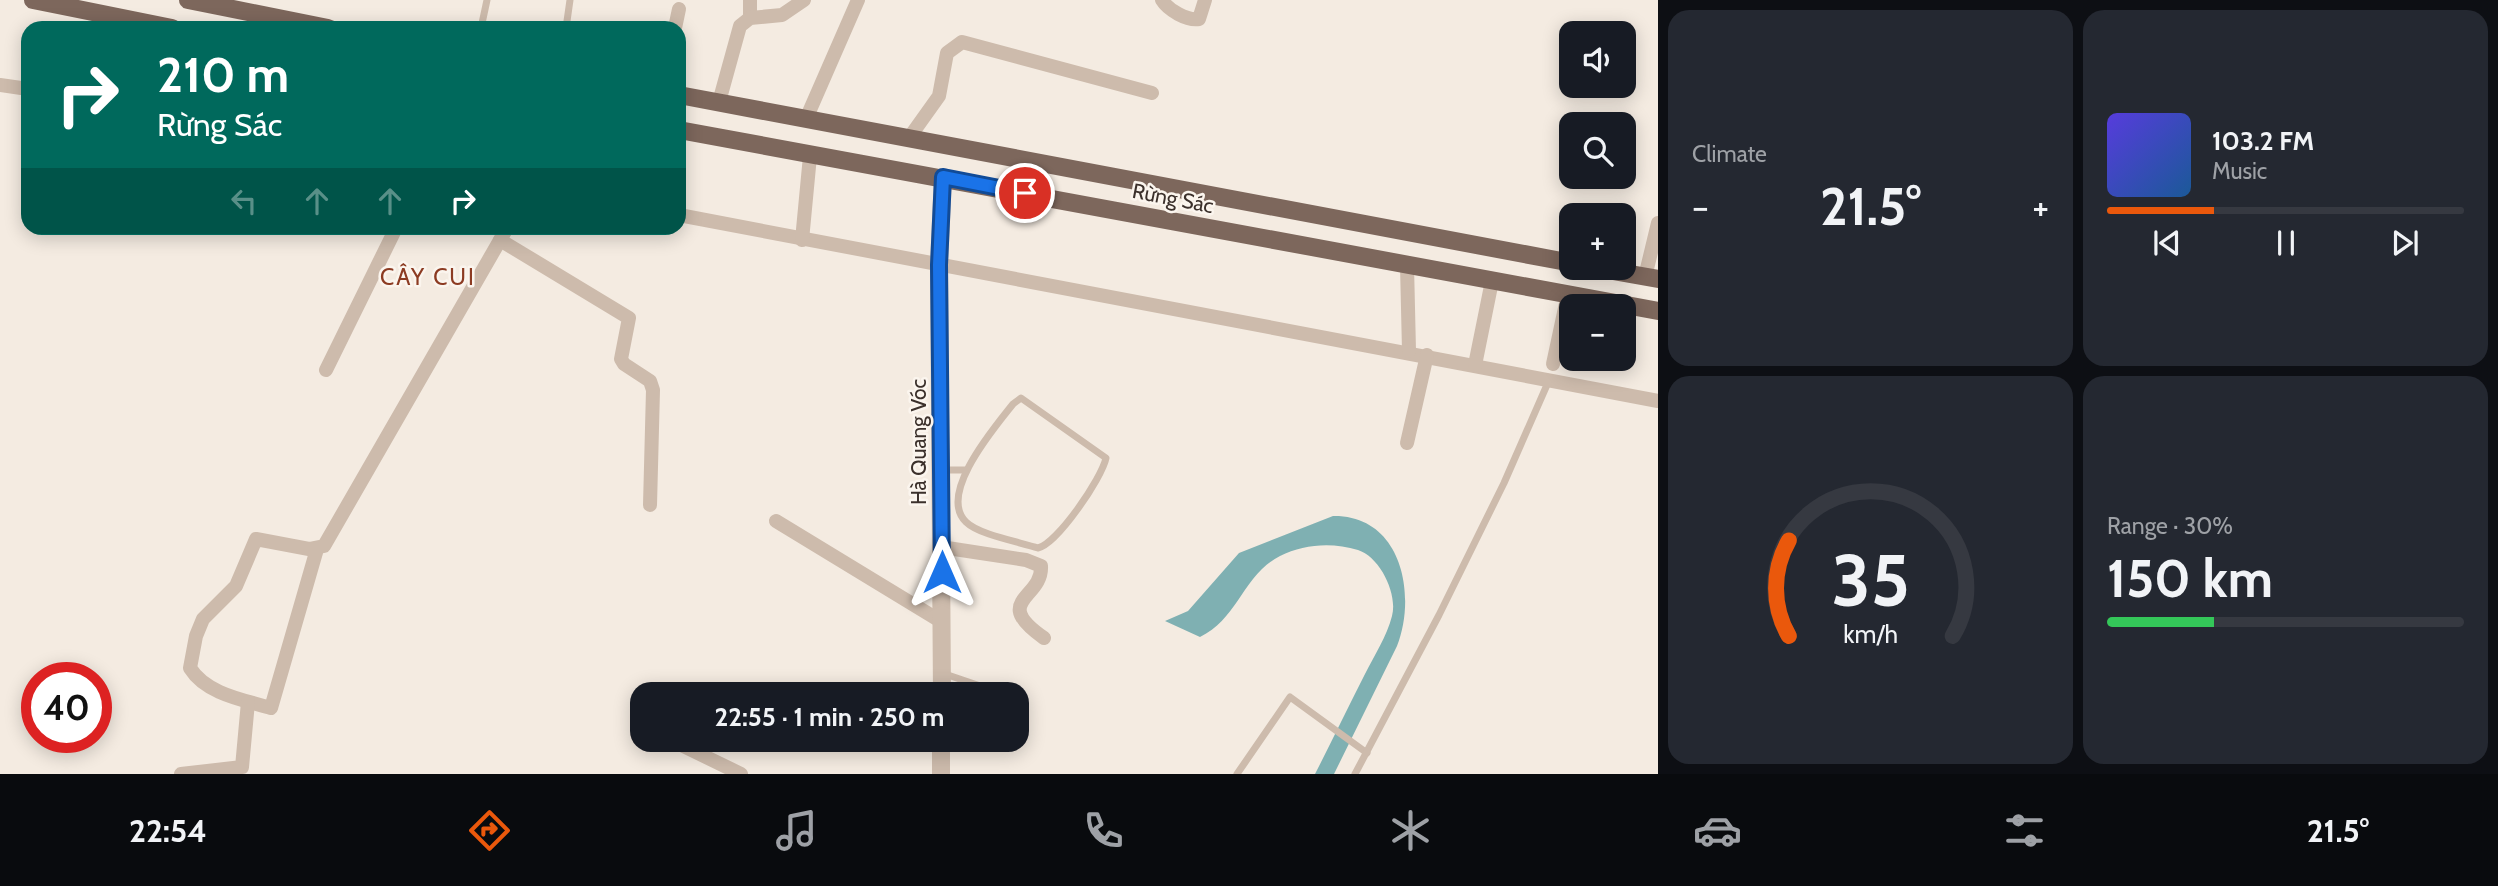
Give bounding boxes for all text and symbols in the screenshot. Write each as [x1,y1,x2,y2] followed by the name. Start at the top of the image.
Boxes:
[1559,21,1636,371] map controls
[1559,21,1636,98] button: sound
[157,45,289,104] text: 210 m
[42,49,133,140] icon: right
[157,105,282,144] text: Rừng Sác
[1559,112,1636,189] button: search
[2212,125,2314,157] text: 103.2 FM
[1692,140,1767,168] text: Climate
[2212,157,2267,185] text: Music
[995,163,1055,223] pin
[1006,174,1044,212] icon: arrive
[1820,175,1921,238] text: 21.5°
[1130,178,1216,218] street label: Rừng Sác
[225,182,263,220] icon: left
[298,182,336,220] icon: ahead
[371,182,409,220] icon: ahead
[444,182,482,220] icon: right
[1692,183,1709,230] text: −
[2032,183,2049,230] text: +
[1559,203,1636,280] button: +
[2148,224,2186,262] icon: previous
[2267,224,2305,262] icon: pause
[2386,224,2424,262] icon: next
[380,263,476,291] district label: CÂY CUI
[1559,294,1636,371] button: −
[906,379,931,505] street label: Hà Quang Vóc
[2107,512,2233,540] text: Range · 30%
[905,535,979,609] position arrow
[1831,536,1910,624] text: 35
[2107,547,2273,610] text: 150 km
[1843,619,1898,649] text: km/h
[21,662,112,753] speed limit sign: 40
[715,701,944,733] text: 22:55 · 1 min · 250 m
[465,806,514,855] icon: directions
[772,806,821,855] icon: music
[1079,806,1128,855] icon: phone
[1386,806,1435,855] icon: climate
[1693,806,1742,855] icon: car
[2000,806,2049,855] icon: filters
[129,811,207,850] text: 22:54
[2307,811,2369,850] text: 21.5°

